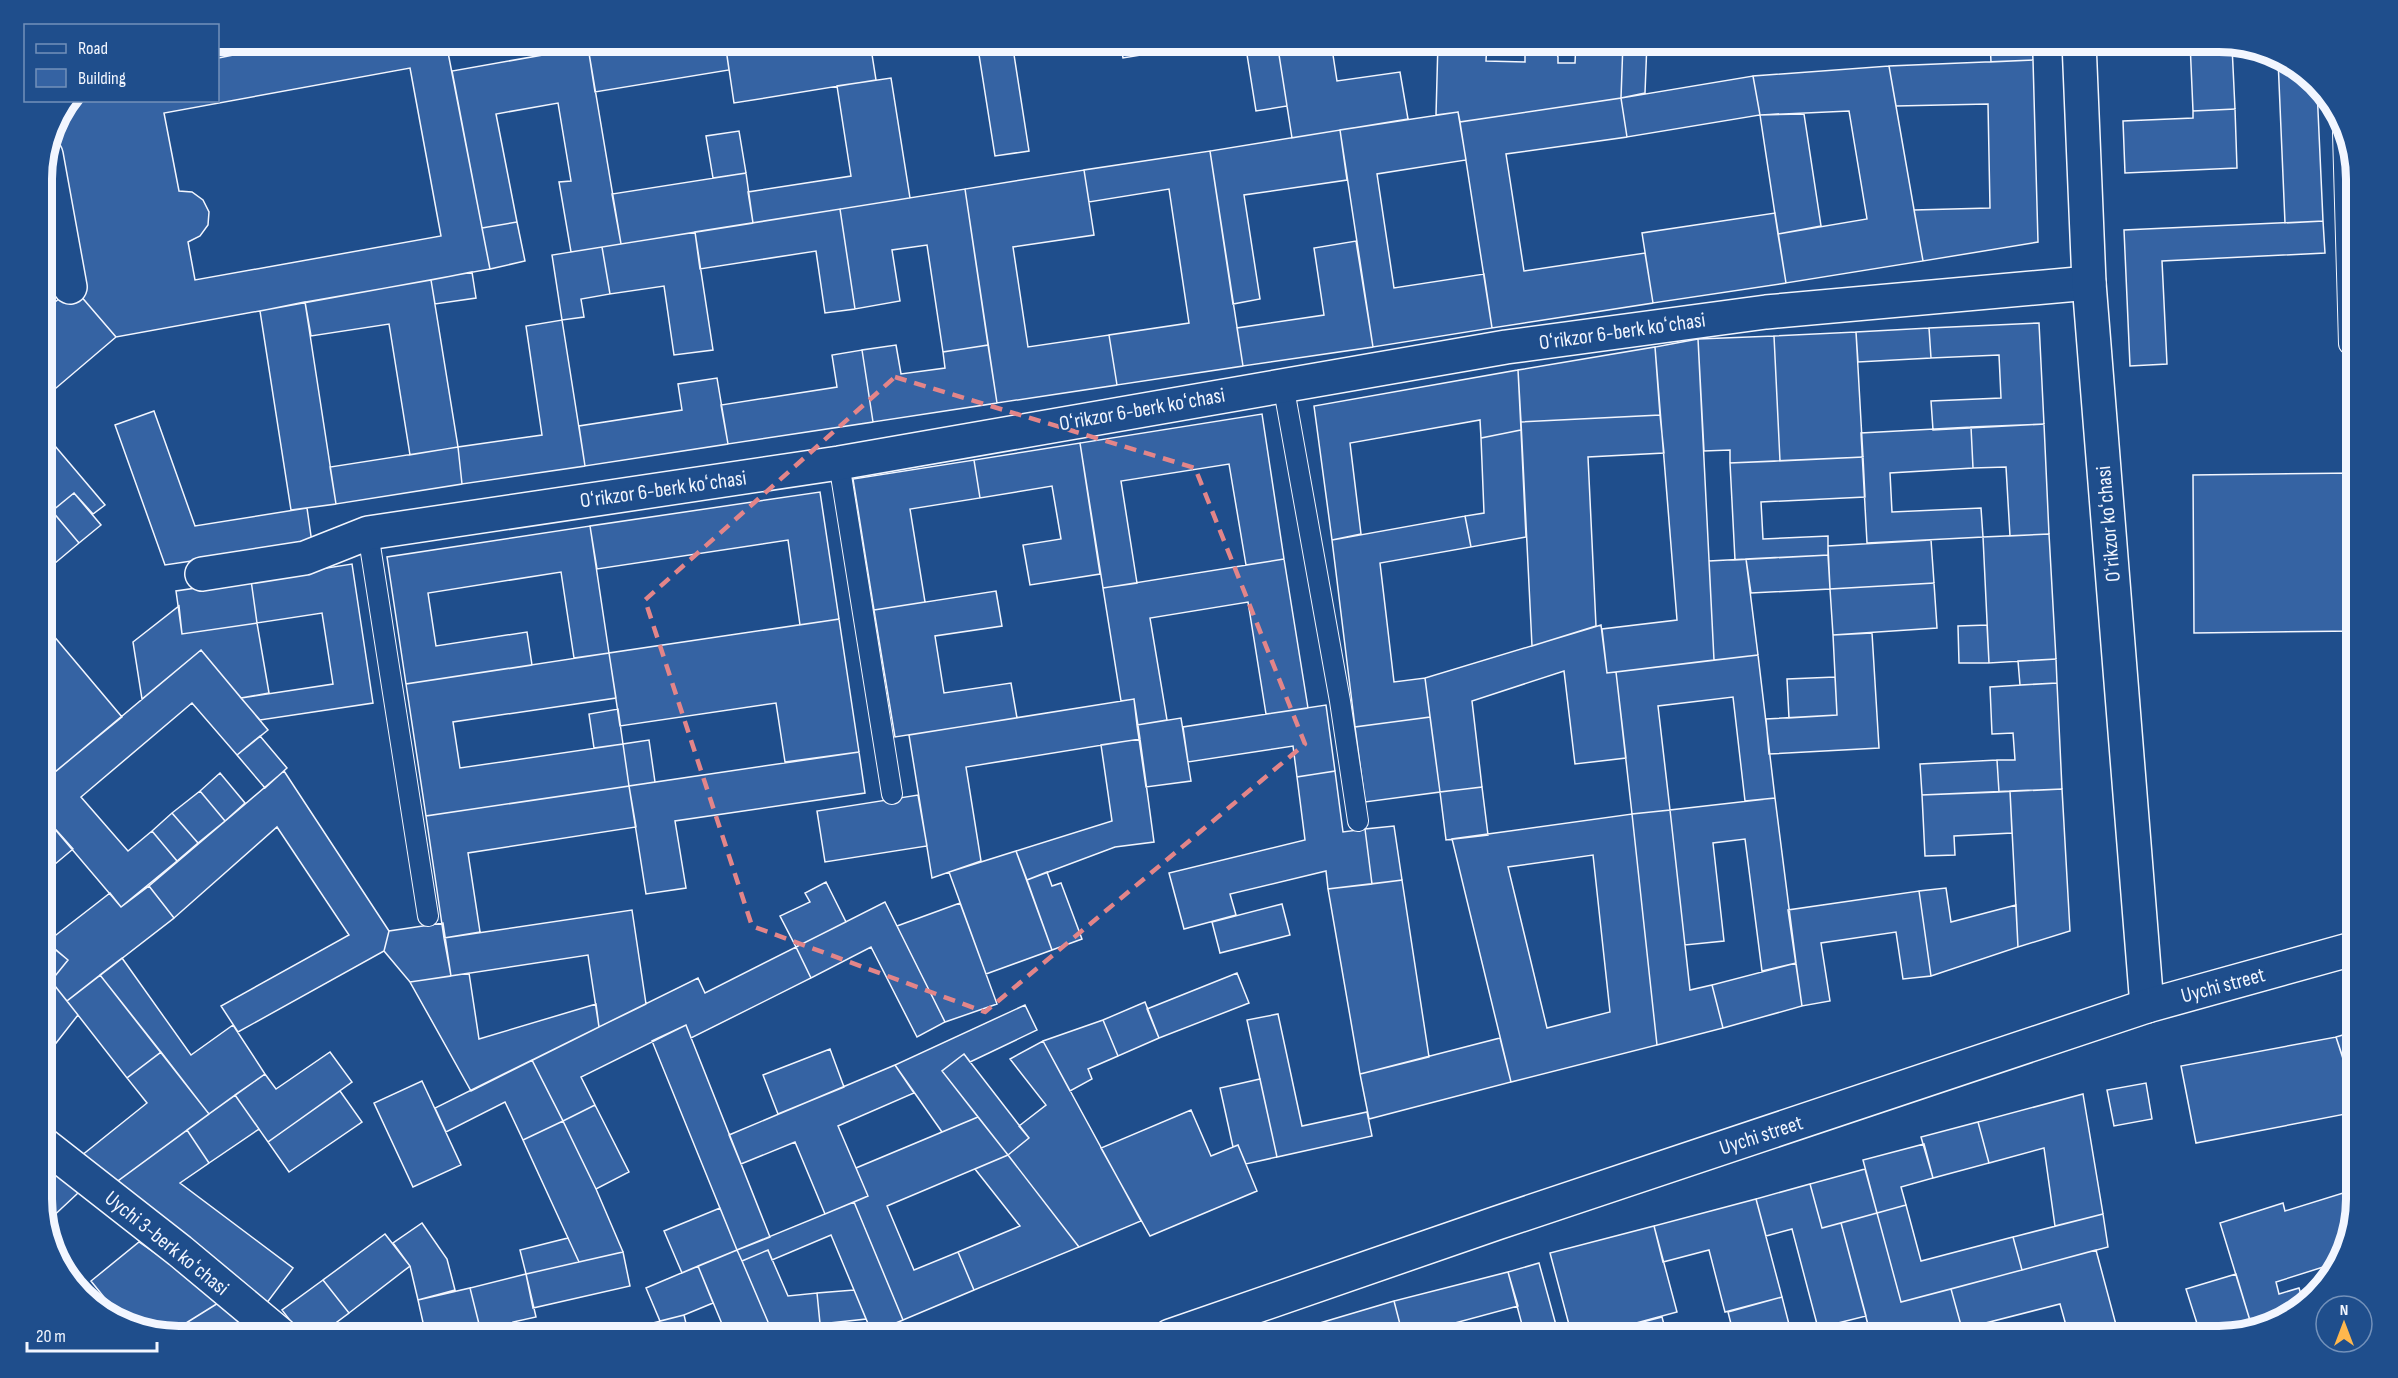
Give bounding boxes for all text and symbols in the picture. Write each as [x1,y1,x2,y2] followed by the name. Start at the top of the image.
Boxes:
[24,24,219,102] legend
[78,38,108,59] text: Road
[78,68,126,89] text: Building
[1537,307,1707,356] street label: Oʻrikzor 6-berk koʻchasi
[1057,383,1227,436] street label: Oʻrikzor 6-berk koʻchasi
[578,465,748,514] street label: Oʻrikzor 6-berk koʻchasi
[2091,465,2126,583] street label: Oʻrikzor koʻchasi
[2178,962,2268,1009] street label: Uychi street
[1716,1110,1806,1161] street label: Uychi street
[100,1186,234,1301] street label: Uychi 3-berk koʻchasi
[2314,1294,2374,1354] north arrow
[2340,1301,2348,1320] text: N
[27,1315,158,1353] scale bar
[36,1326,66,1347] text: 20 m

